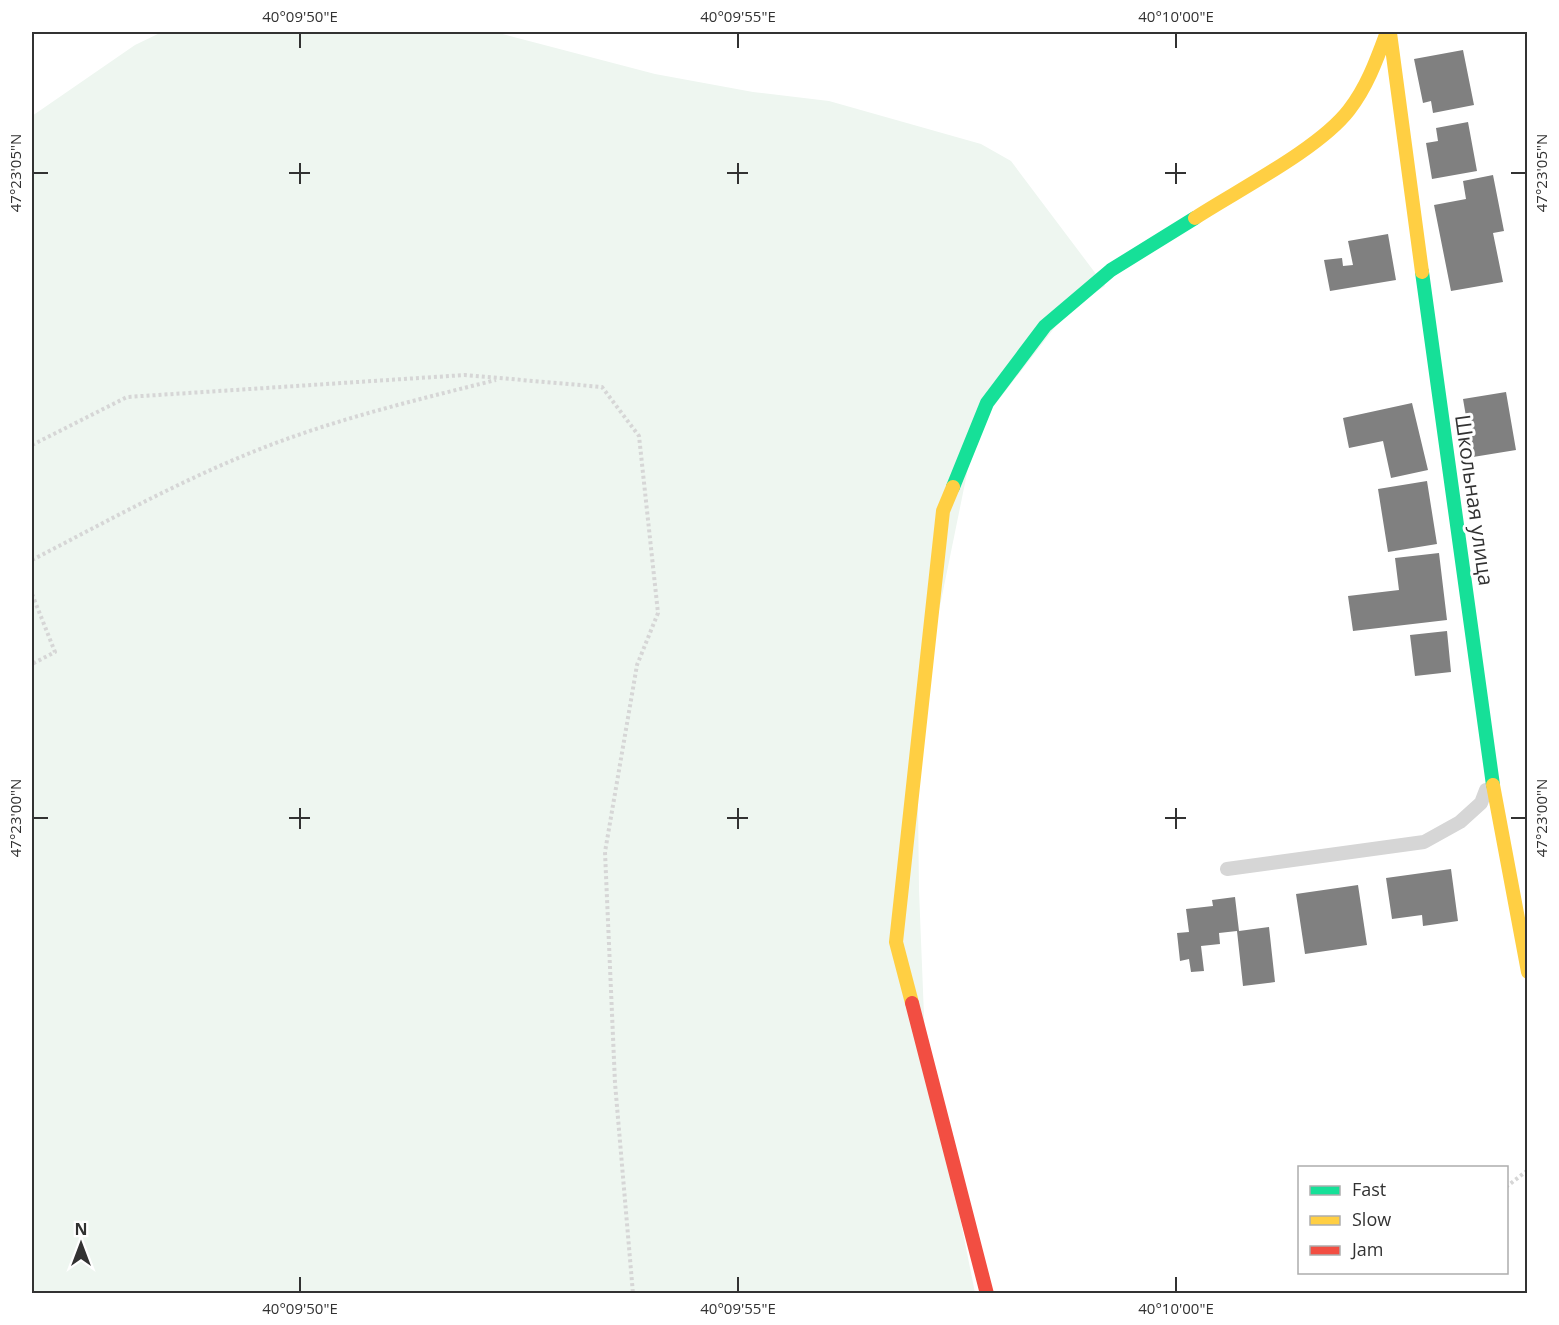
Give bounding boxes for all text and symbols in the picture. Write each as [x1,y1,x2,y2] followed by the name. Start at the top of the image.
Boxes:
[262,6,338,26] text: 40°09'50"E
[700,6,776,26] text: 40°09'55"E
[1138,6,1214,26] text: 40°10'00"E
[5,134,25,212] text: 47°23'05"N
[1531,134,1551,212] text: 47°23'05"N
[1449,413,1501,587] street label: Школьная улица
[5,779,25,857] text: 47°23'00"N
[1531,779,1551,857] text: 47°23'00"N
[1298,1166,1508,1274] legend
[1352,1177,1386,1201] text: Fast
[1352,1207,1391,1231] text: Slow
[51,1214,111,1274] north arrow
[74,1218,88,1240] text: N
[1350,1237,1384,1261] text: Jam
[262,1298,338,1318] text: 40°09'50"E
[700,1298,776,1318] text: 40°09'55"E
[1138,1298,1214,1318] text: 40°10'00"E

